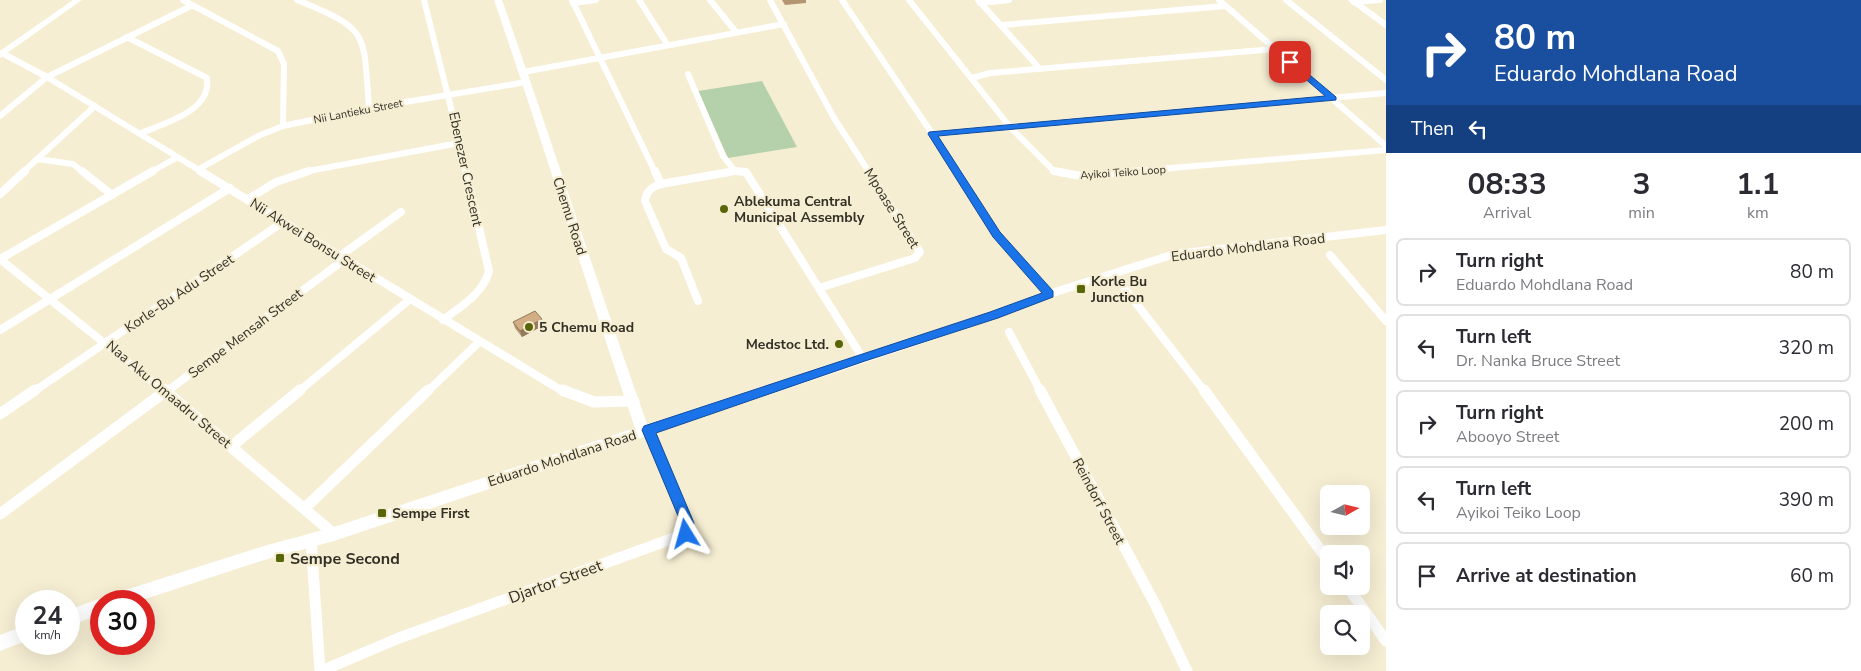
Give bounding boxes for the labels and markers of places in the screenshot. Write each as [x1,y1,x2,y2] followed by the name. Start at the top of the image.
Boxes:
[1269,41,1311,83] pin
[734,192,865,227] place label: Ablekuma Central Municipal Assembly
[718,203,730,215] marker: Ablekuma Central Municipal Assembly
[1090,272,1147,307] place label: Korle Bu Junction
[1075,283,1087,295] marker: Korle Bu Junction
[539,318,634,337] place label: 5 Chemu Road
[523,321,535,333] marker: 5 Chemu Road
[746,335,829,354] place label: Medstoc Ltd.
[833,338,845,350] marker: Medstoc Ltd.
[392,504,470,523] place label: Sempe First
[376,507,388,519] marker: Sempe First
[290,548,400,570] place label: Sempe Second
[274,552,286,564] marker: Sempe Second

